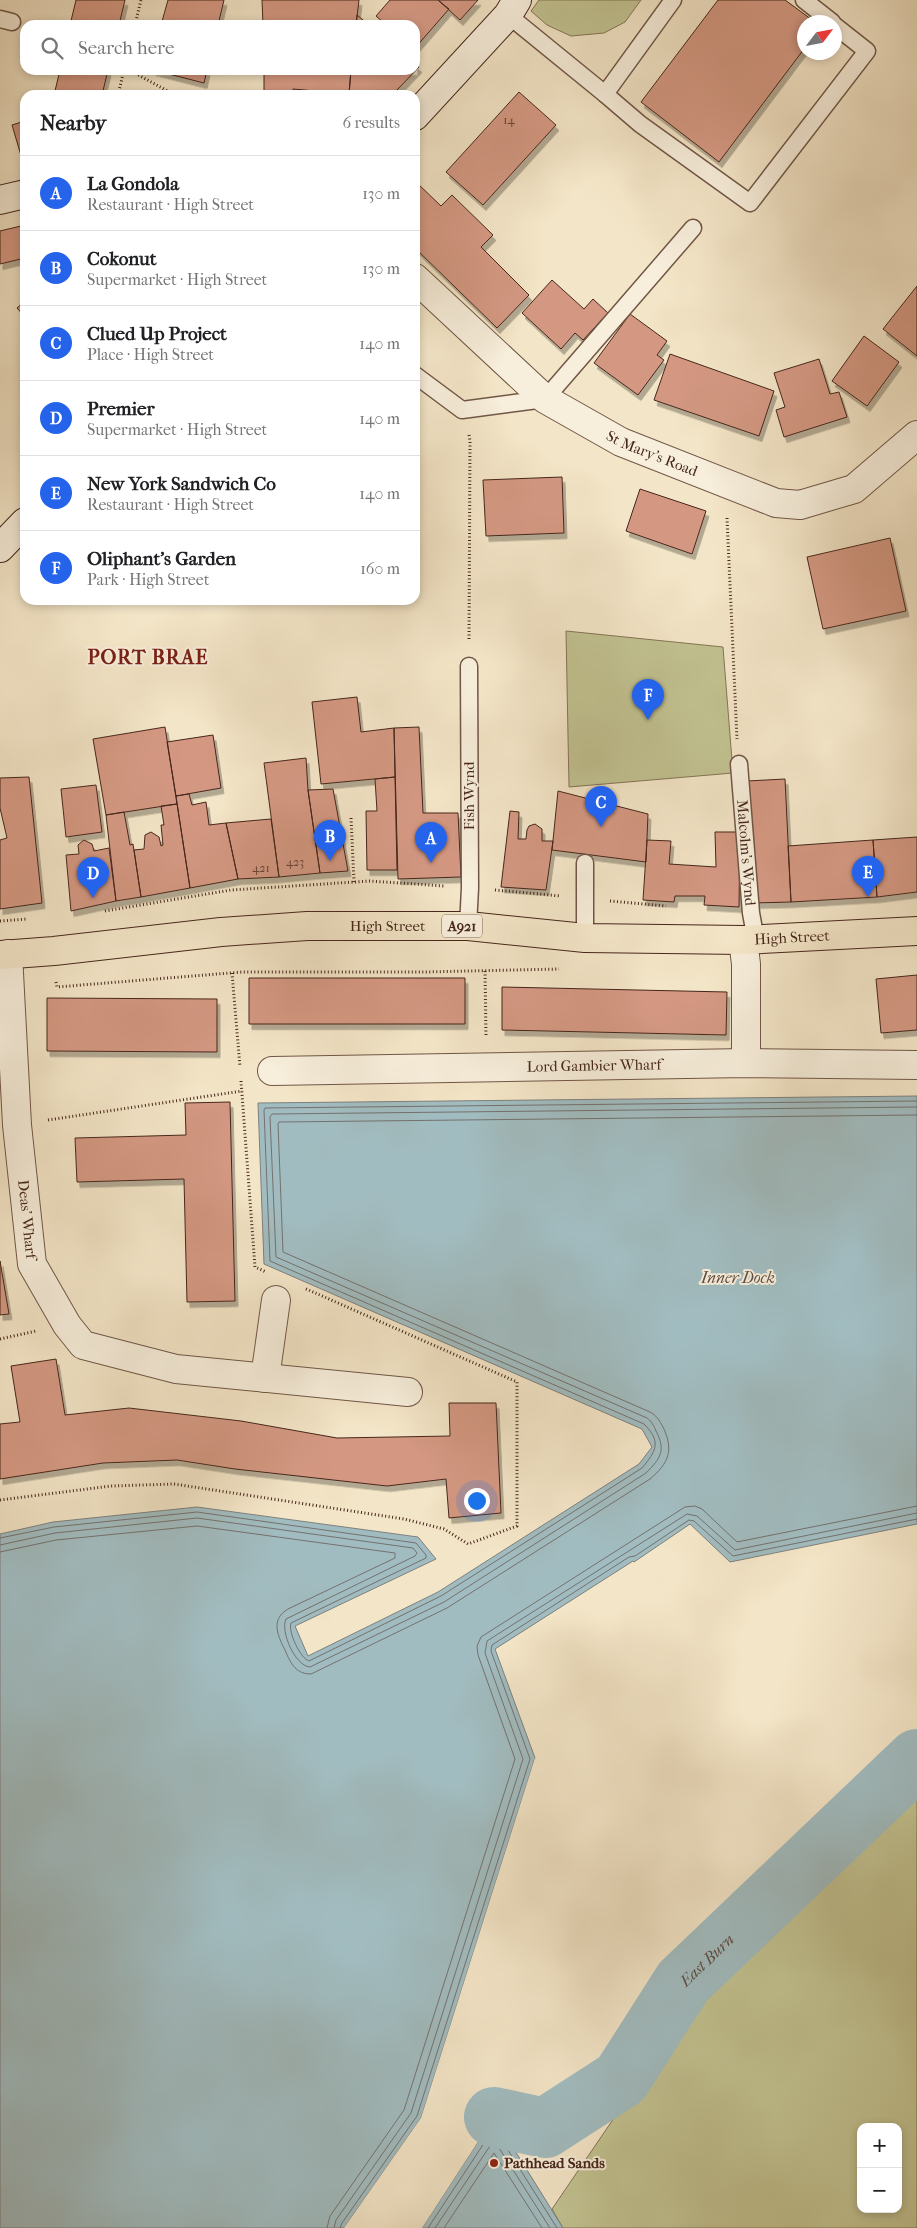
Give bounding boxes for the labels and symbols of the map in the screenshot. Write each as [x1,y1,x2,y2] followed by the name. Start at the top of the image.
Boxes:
[797,15,842,60] north arrow
[503,113,516,127] house number: 14
[603,427,701,481] street label: St Mary's Road
[88,646,208,669] district label: PORT BRAE
[632,679,664,720] pin: F
[460,761,478,830] street label: Fish Wynd
[585,786,617,827] pin: C
[733,799,759,907] street label: Malcolm's Wynd
[314,820,346,861] pin: B
[415,822,447,863] pin: A
[286,855,304,869] house number: 423
[852,856,884,897] pin: E
[77,857,109,898] pin: D
[252,861,270,875] house number: 421
[442,914,482,938] road number: A921
[350,917,426,935] street label: High Street
[754,926,831,948] street label: High Street
[526,1055,665,1076] street label: Lord Gambier Wharf
[14,1179,41,1263] street label: Deas' Wharf
[700,1268,775,1287] water label: Inner Dock
[464,1488,490,1514] your location
[675,1930,738,1991] water label: East Burn
[504,2154,605,2172] place label: Pathhead Sands
[488,2157,500,2169] marker: Pathhead Sands

